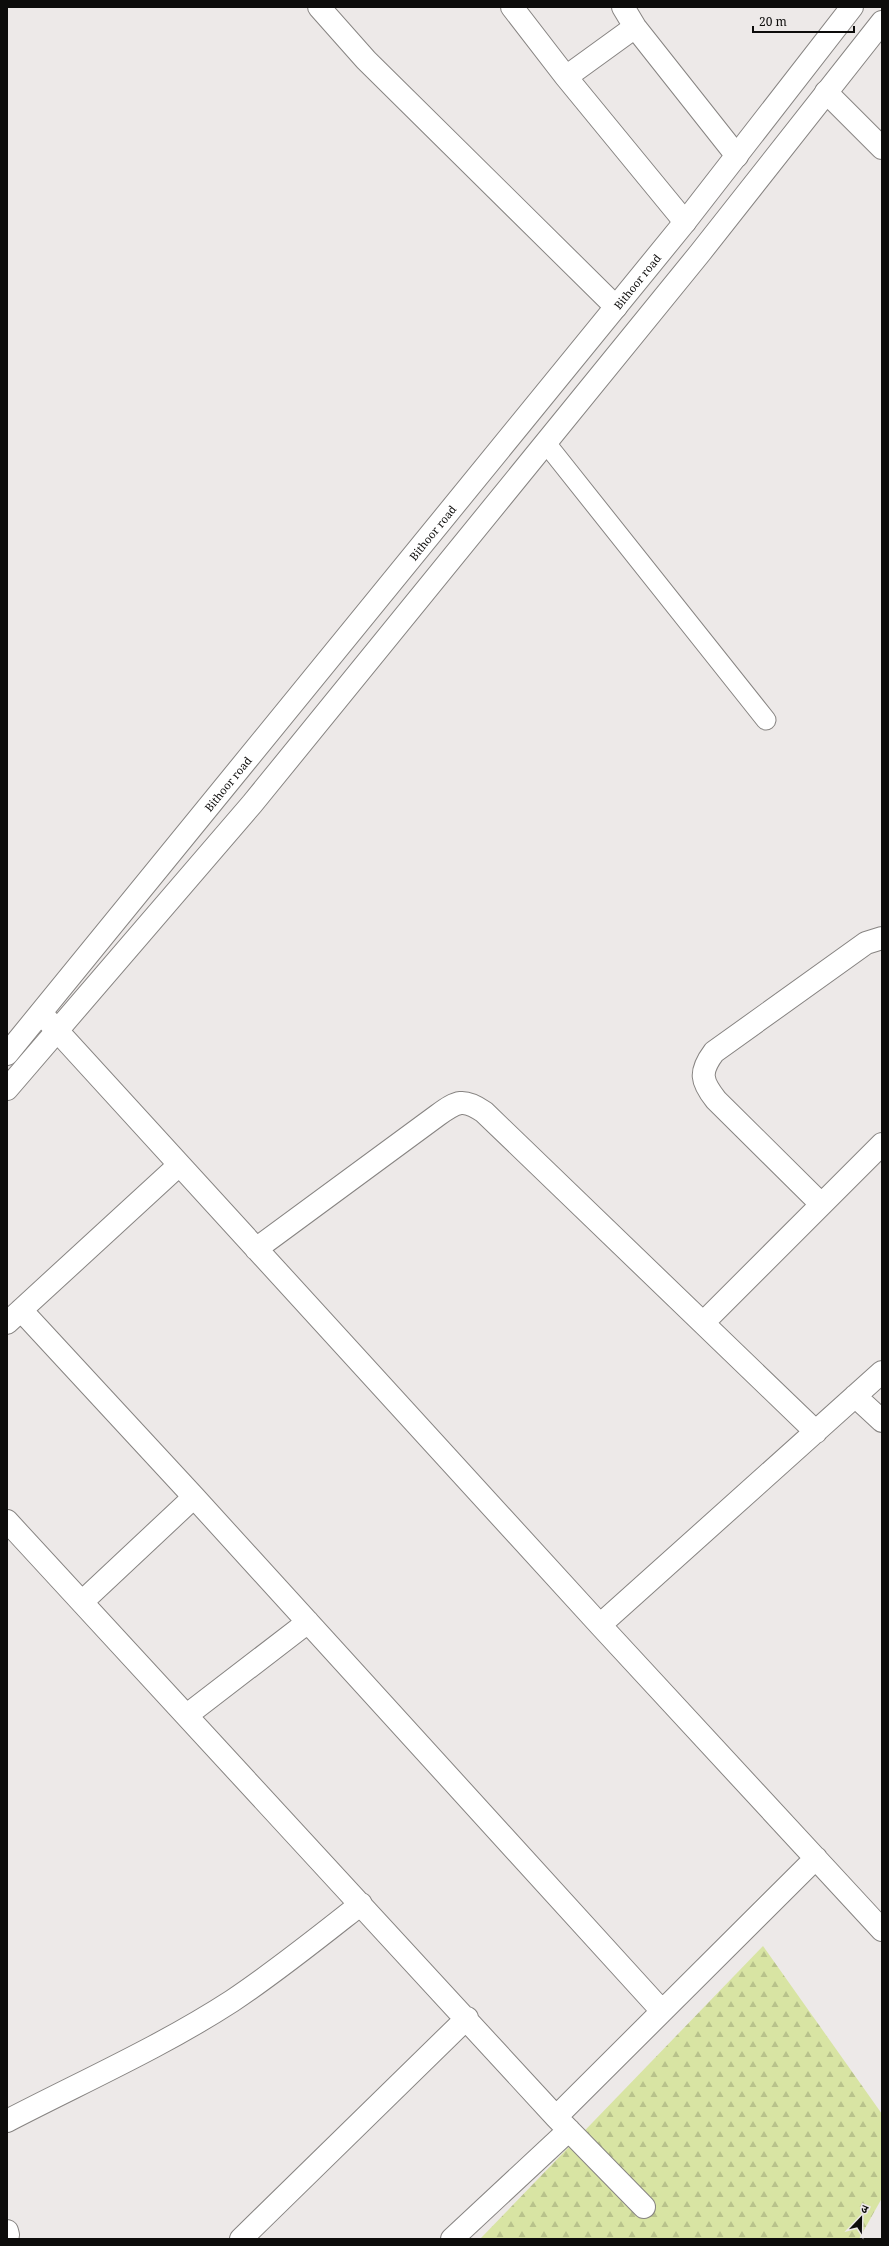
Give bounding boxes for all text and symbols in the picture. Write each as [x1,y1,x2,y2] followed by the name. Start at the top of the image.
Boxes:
[753,8,854,34] scale bar
[759,13,787,30] text: 20 m
[610,250,664,312] street label: Bithoor road
[405,501,459,563] street label: Bithoor road
[201,753,255,814] street label: Bithoor road
[841,2198,881,2238] north arrow
[859,2200,871,2217] text: उ

